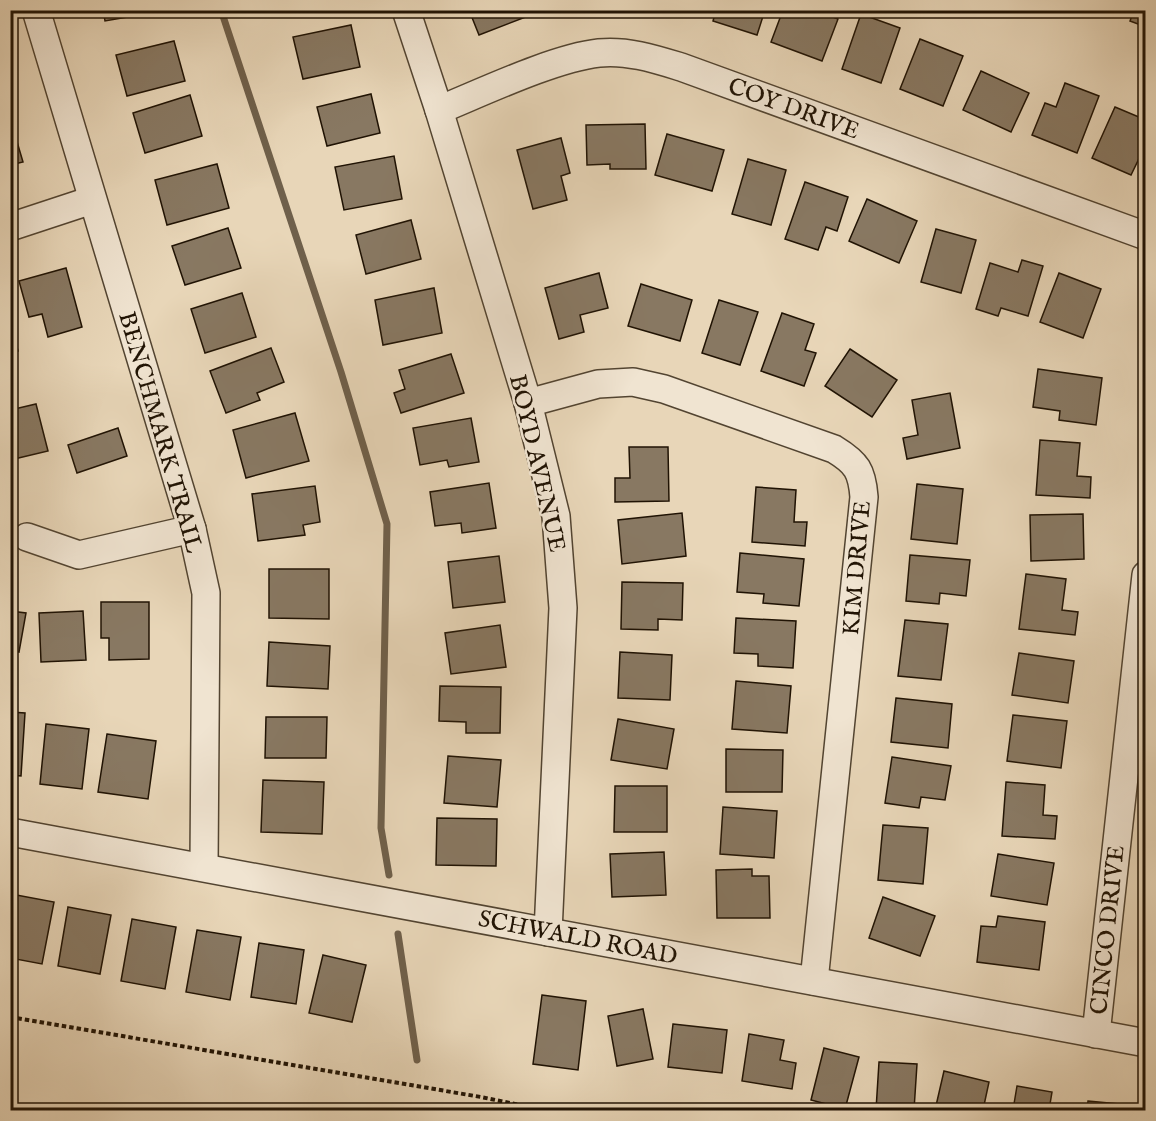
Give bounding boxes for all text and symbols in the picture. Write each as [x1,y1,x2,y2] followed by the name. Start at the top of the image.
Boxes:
[724,71,863,148] street label: COY DRIVE
[110,308,209,558] street label: BENCHMARK TRAIL
[501,371,572,555] street label: BOYD AVENUE
[836,499,879,637] street label: KIM DRIVE
[1084,844,1133,1016] street label: CINCO DRIVE
[475,904,680,973] street label: SCHWALD ROAD

